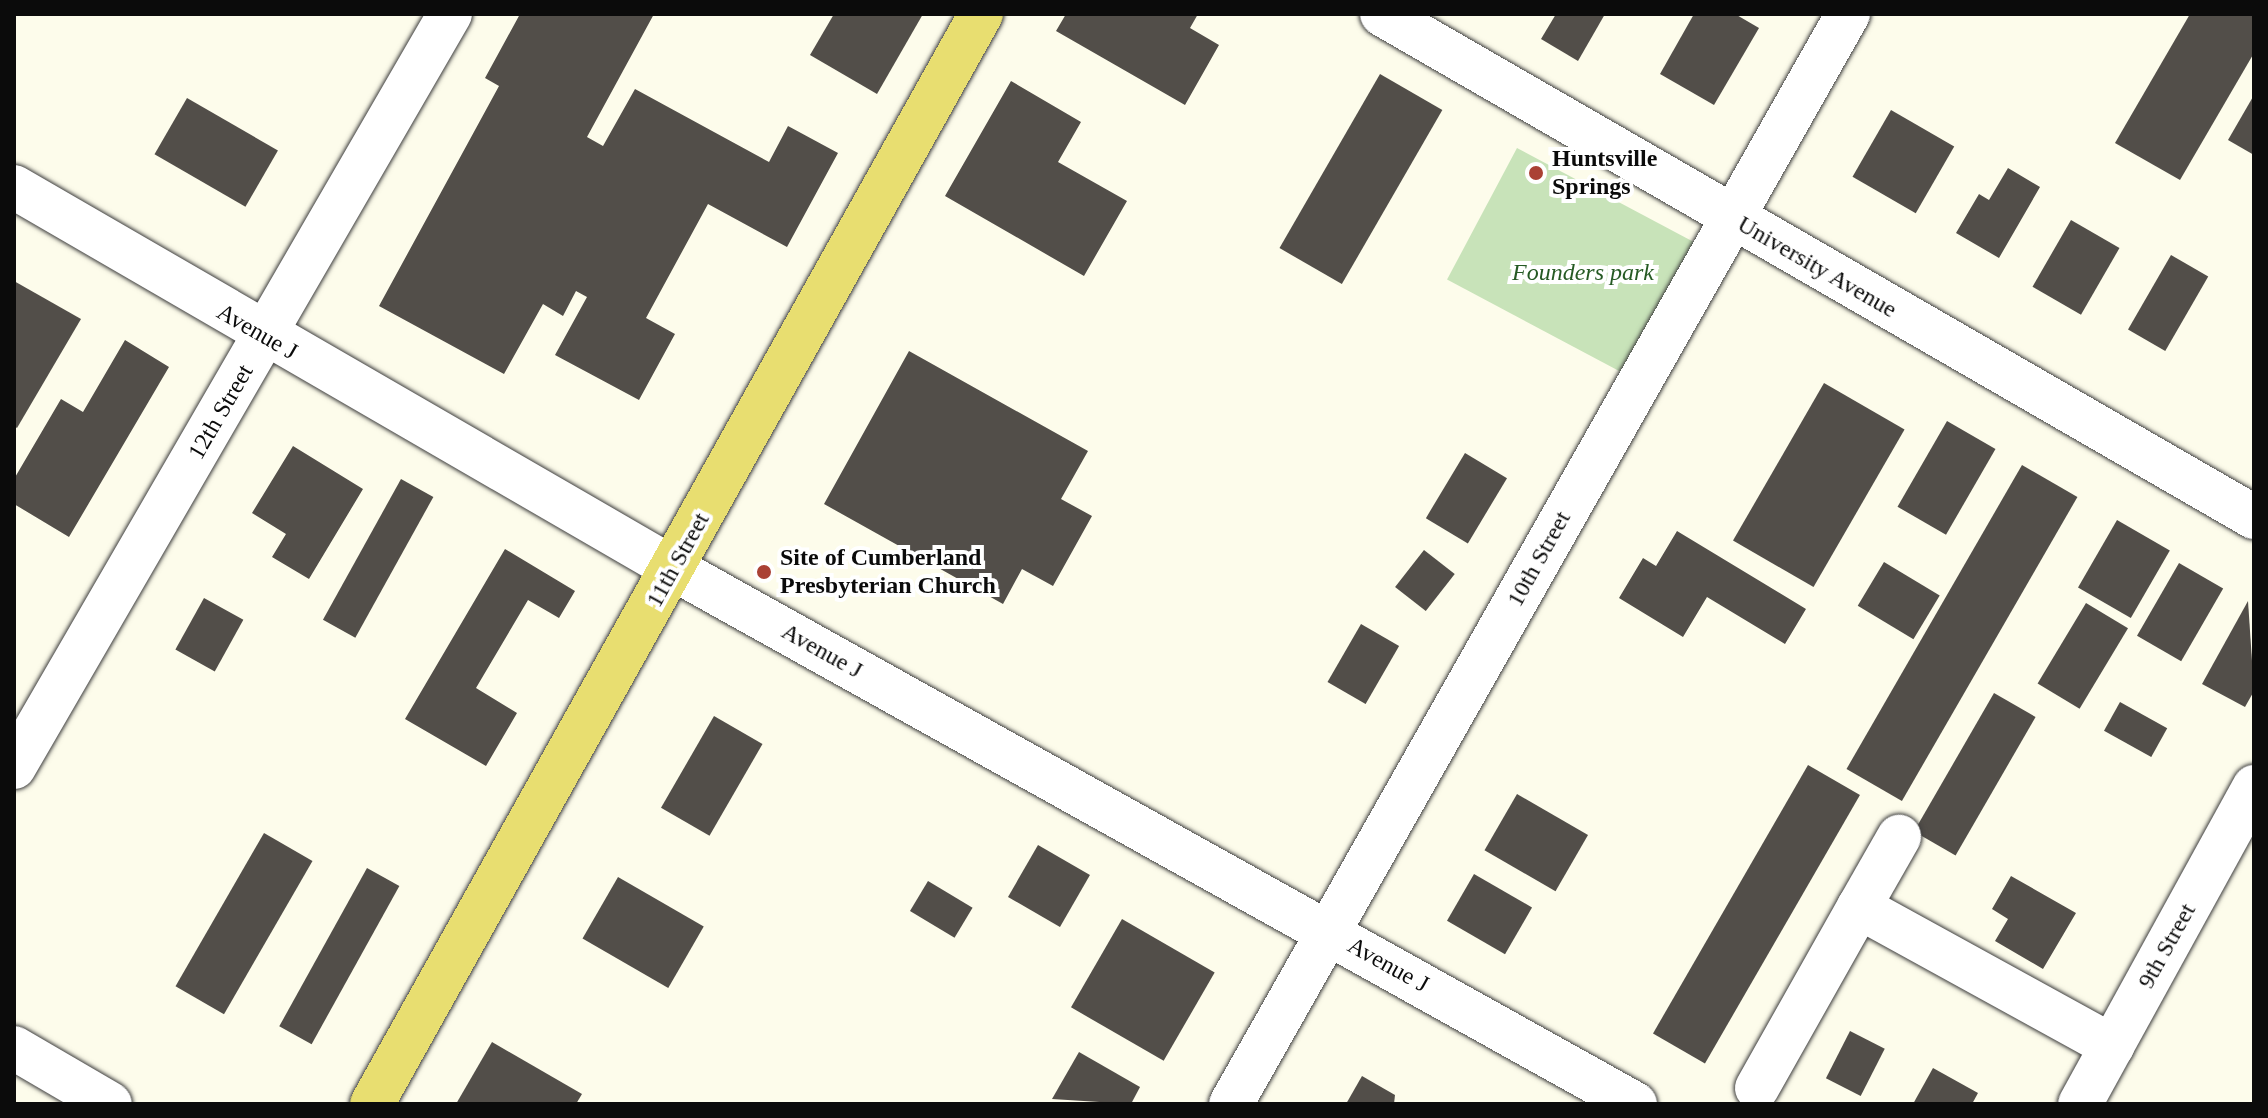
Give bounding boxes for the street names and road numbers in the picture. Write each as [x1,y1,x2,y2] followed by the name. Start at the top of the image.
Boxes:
[1732,209,1902,325] street label: University Avenue
[212,297,302,367] street label: Avenue J
[182,359,260,465] street label: 12th Street
[1501,506,1577,612] street label: 10th Street
[640,508,716,612] street label: 11th Street
[776,617,868,685] street label: Avenue J
[2132,899,2202,993] street label: 9th Street
[1342,931,1434,999] street label: Avenue J

